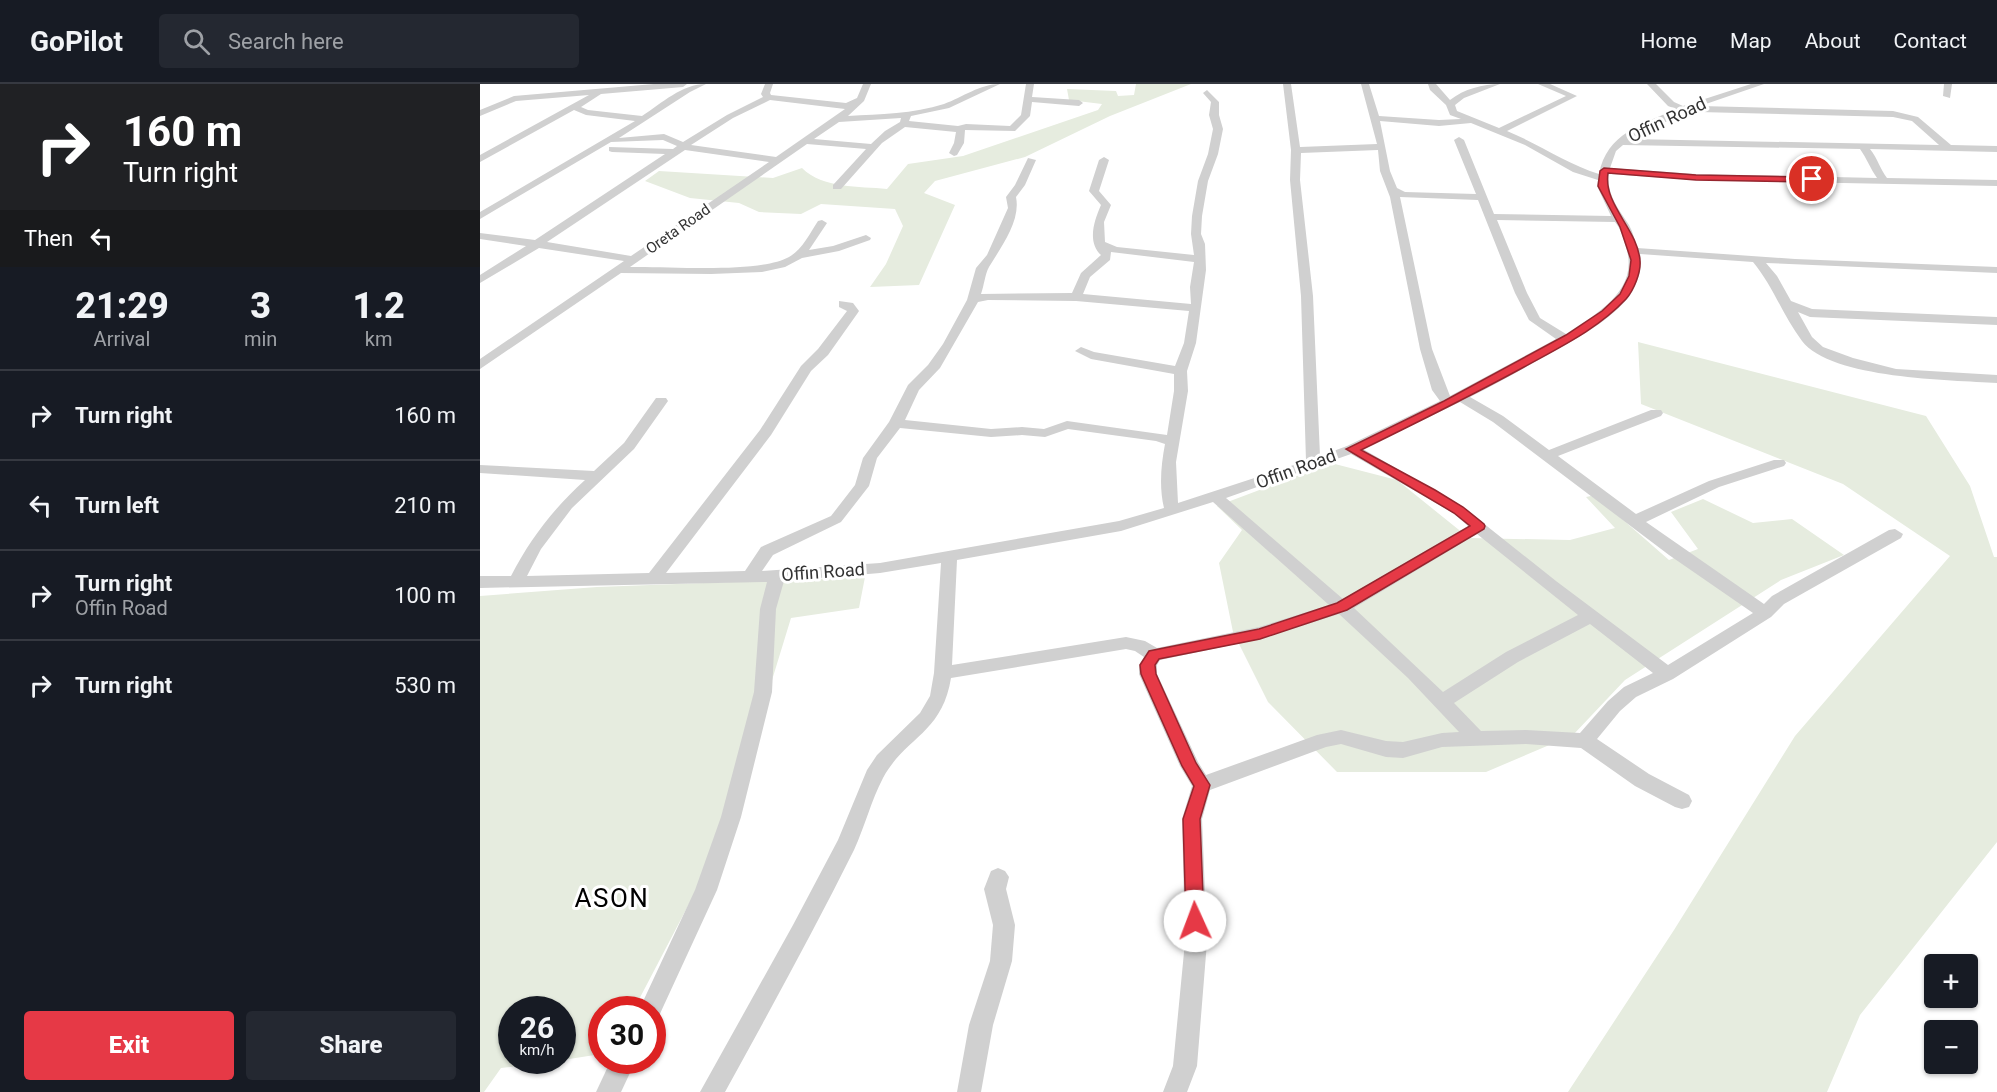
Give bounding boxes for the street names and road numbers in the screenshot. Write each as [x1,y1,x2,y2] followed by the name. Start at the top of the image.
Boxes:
[1625,92,1709,147] street label: Offin Road
[642,200,714,258] street label: Oreta Road
[1253,444,1339,493] street label: Offin Road
[781,558,865,585] street label: Offin Road

